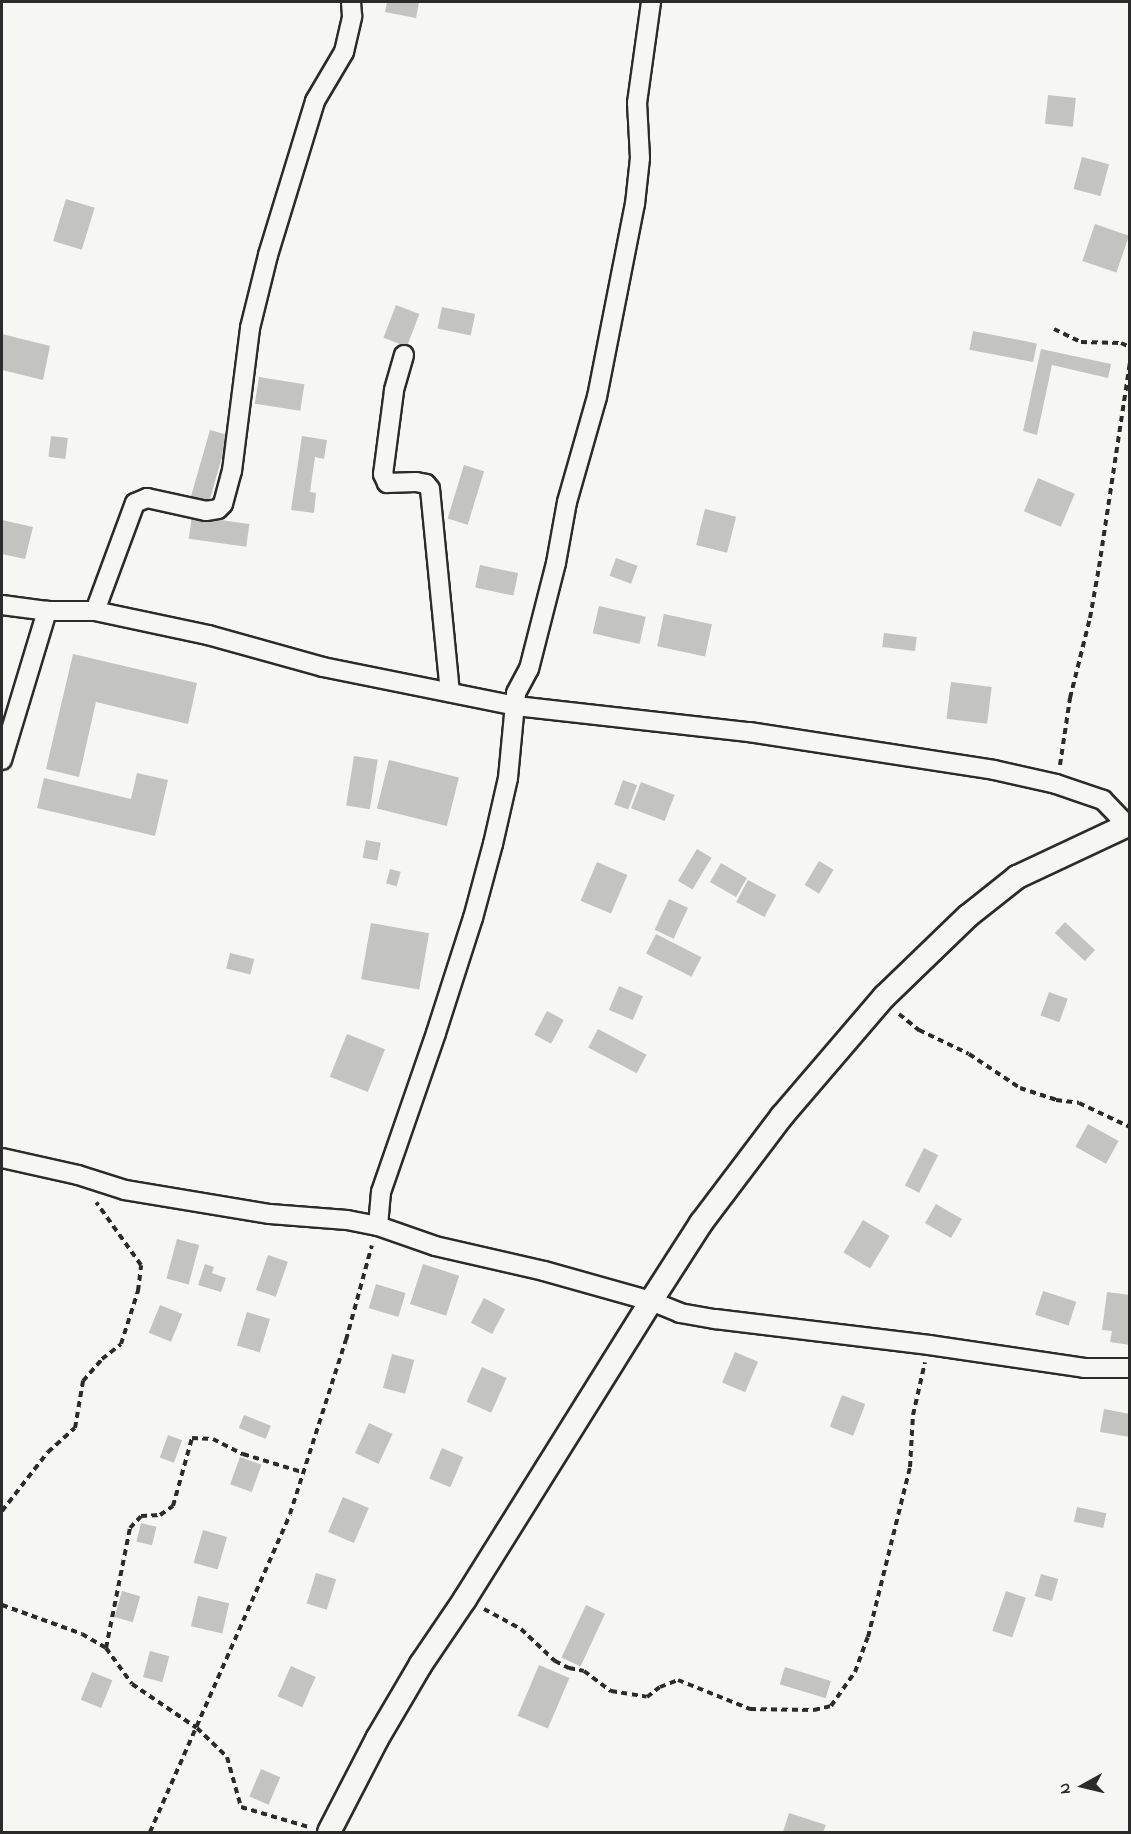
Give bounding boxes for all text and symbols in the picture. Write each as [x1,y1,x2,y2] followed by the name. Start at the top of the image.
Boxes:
[1053,1756,1113,1816] north arrow
[1053,1781,1078,1796] text: N

